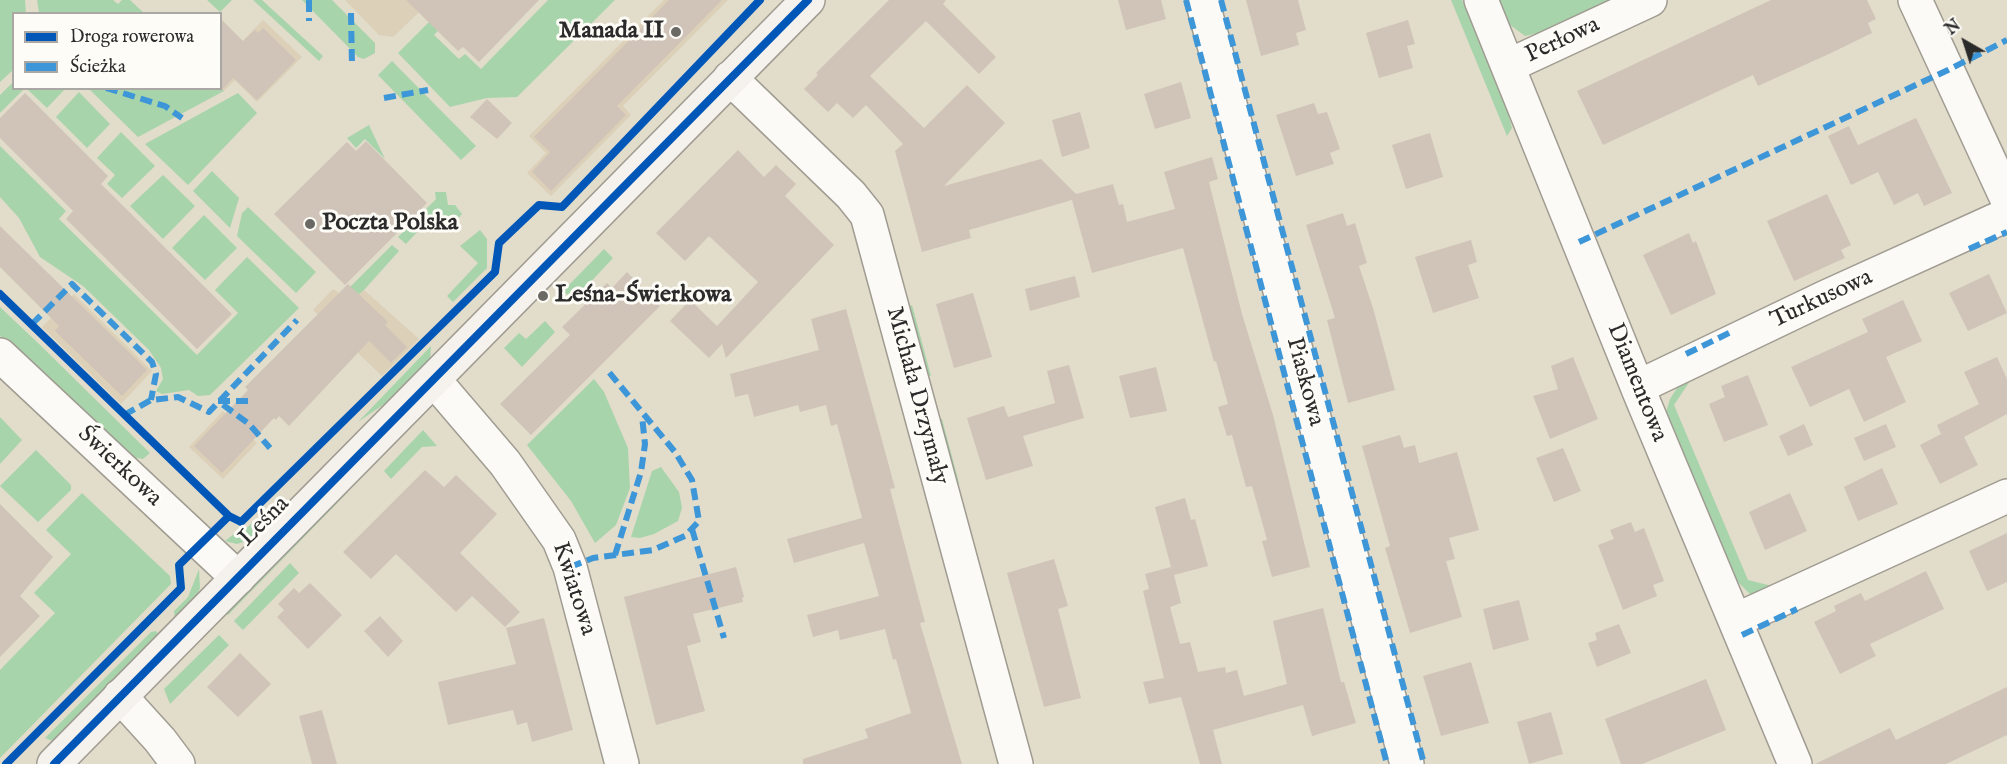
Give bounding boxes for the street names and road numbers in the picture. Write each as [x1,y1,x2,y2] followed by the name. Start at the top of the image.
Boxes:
[1521,11,1605,71] street label: Perłowa
[1766,264,1878,336] street label: Turkusowa
[878,304,954,488] street label: Michała Drzymały
[1599,320,1673,446] street label: Diamentowa
[1278,335,1330,429] street label: Piaskowa
[71,421,167,513] street label: Świerkowa
[234,491,296,553] street label: Leśna
[544,539,602,639] street label: Kwiatowa

